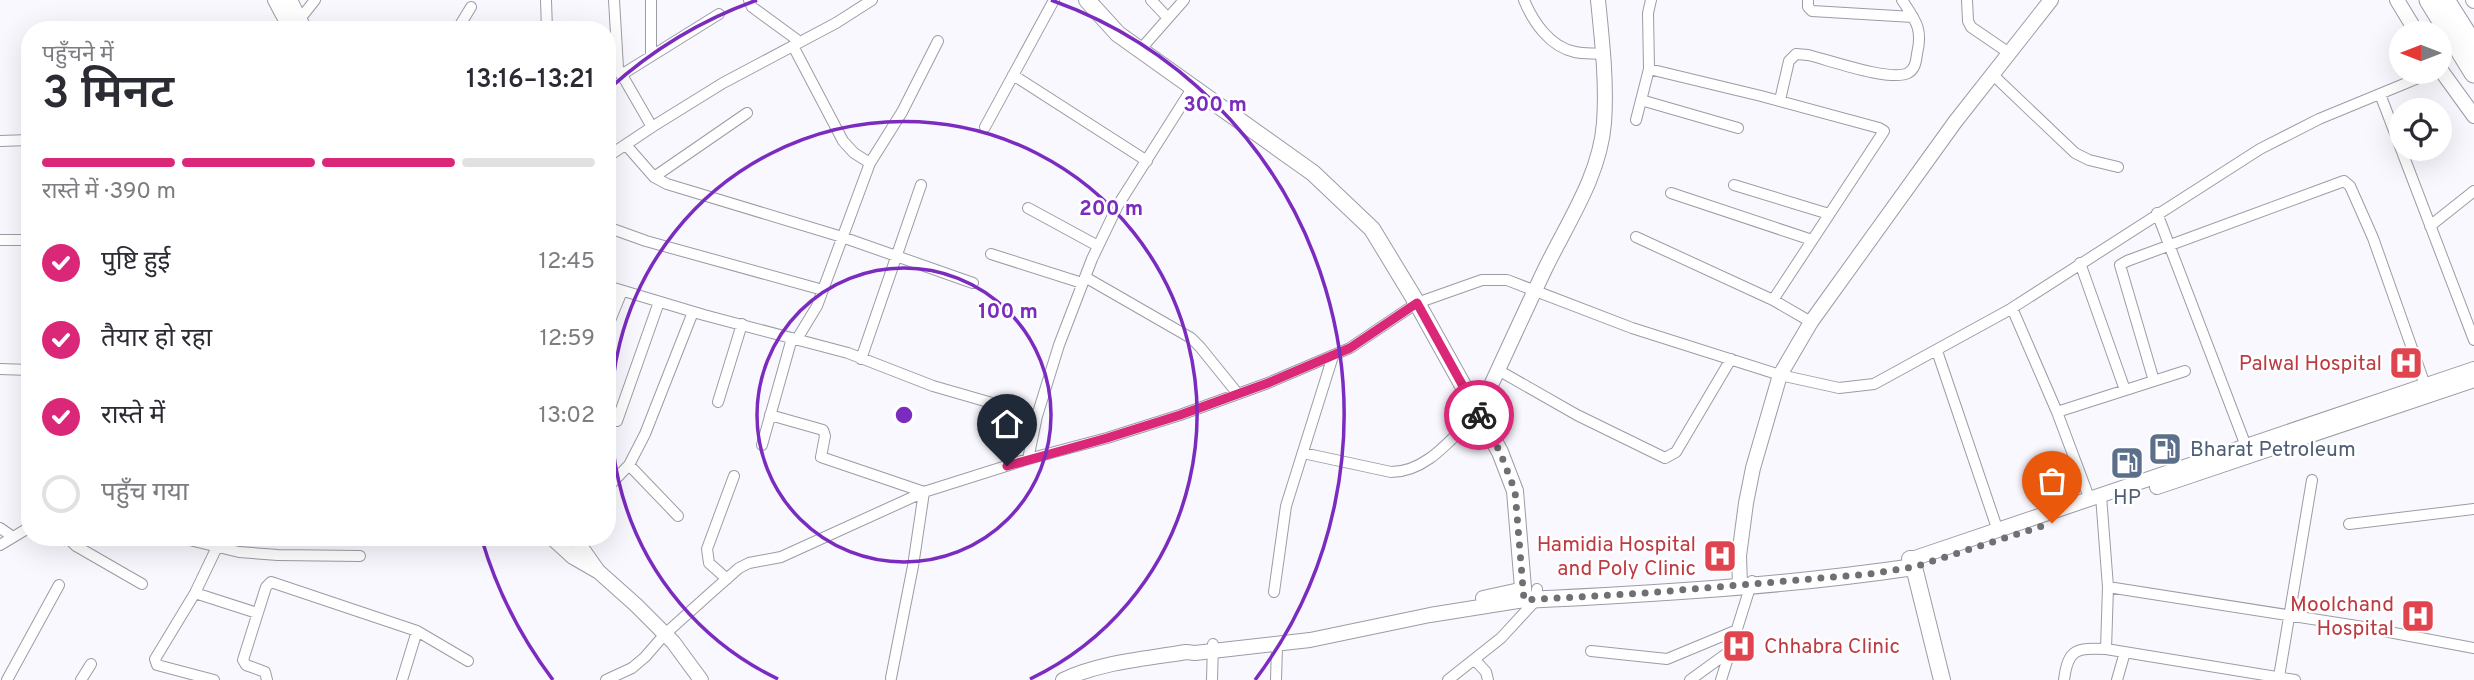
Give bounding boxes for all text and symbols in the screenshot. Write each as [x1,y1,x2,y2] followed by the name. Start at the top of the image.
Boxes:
[2389,21,2452,84] north arrow
[2389,21,2452,161] map controls
[42,41,114,70] text: पहुँचने में
[466,64,595,97] text: 13:16–13:21
[42,66,174,125] text: 3 मिनट
[1183,92,1247,119] text: 300 m
[2389,98,2452,161] button: locate
[42,178,176,207] text: रास्ते में · 390 m
[1079,196,1143,223] text: 200 m
[42,244,80,282] icon: check
[101,246,170,279] text: पुष्टि हुई
[539,248,595,277] text: 12:45
[978,299,1038,326] text: 100 m
[42,321,80,359] icon: check
[101,323,212,356] text: तैयार हो रहा
[539,325,595,354] text: 12:59
[2387,344,2425,382] hospital icon: Palwal Hospital
[2239,351,2382,378] place label: Palwal Hospital
[1444,380,1514,450] courier
[977,394,1037,466] pin
[1460,396,1498,434] icon: bike
[42,398,80,436] icon: check
[101,400,165,433] text: रास्ते में
[539,402,595,431] text: 13:02
[892,403,916,427] centre of rings
[988,405,1026,443] icon: home
[2146,430,2184,468] fuel station icon: Bharat Petroleum
[2190,437,2356,464] place label: Bharat Petroleum
[2108,444,2146,482] fuel station icon: HP
[2022,451,2082,523] pin
[2033,462,2071,500] icon: bag
[101,477,189,510] text: पहुँच गया
[2113,485,2141,512] place label: HP
[1537,532,1696,583] place label: Hamidia Hospital and Poly Clinic
[1701,537,1739,575] hospital icon: Hamidia Hospital and Poly Clinic
[2290,592,2394,643] place label: Moolchand Hospital
[2399,597,2437,635] hospital icon: Moolchand Hospital
[1720,627,1758,665] hospital icon: Chhabra Clinic
[1764,634,1900,661] place label: Chhabra Clinic

